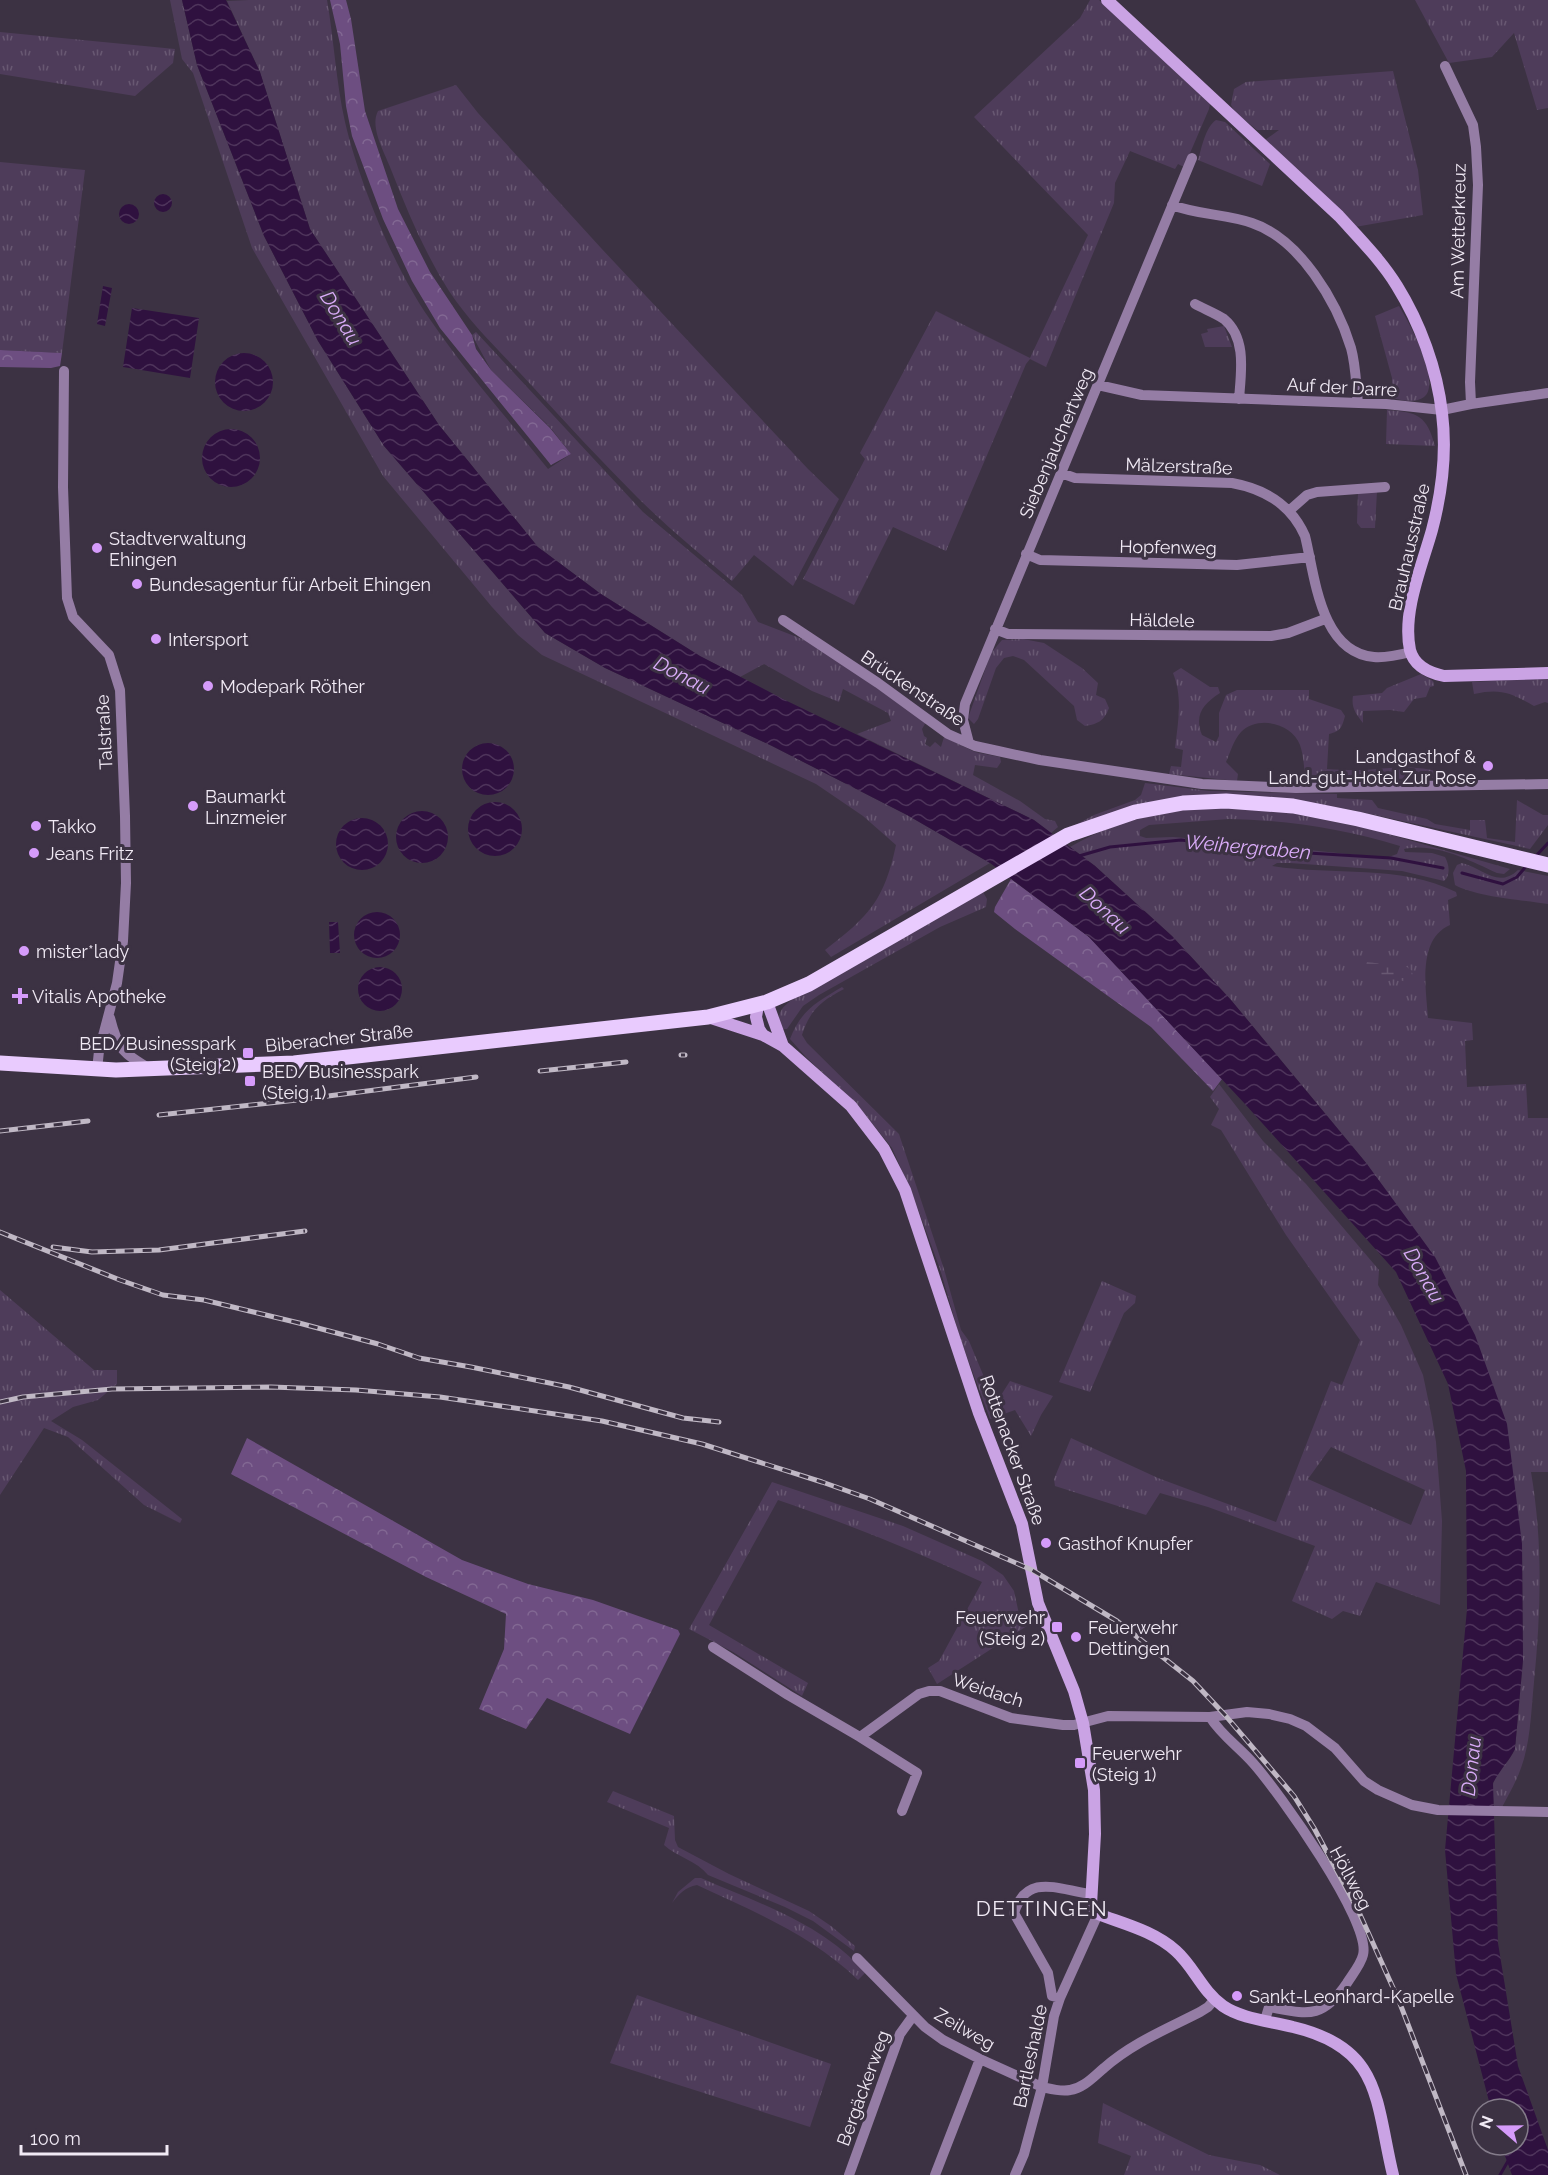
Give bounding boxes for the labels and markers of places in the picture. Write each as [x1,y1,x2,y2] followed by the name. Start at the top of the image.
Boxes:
[109,528,246,570] place label: Stadtverwaltung Ehingen
[90,541,104,555] marker: Stadtverwaltung Ehingen
[149,574,431,595] place label: Bundesagentur für Arbeit Ehingen
[130,577,144,591] marker: Bundesagentur für Arbeit Ehingen
[168,629,248,650] place label: Intersport
[149,632,163,646] marker: Intersport
[220,676,366,697] place label: Modepark Röther
[201,679,215,693] marker: Modepark Röther
[1268,746,1476,788] place label: Landgasthof & Land-gut-Hotel Zur Rose
[1481,759,1495,773] marker: Landgasthof & Land-gut-Hotel Zur Rose
[205,786,287,828] place label: Baumarkt Linzmeier
[186,799,200,813] marker: Baumarkt Linzmeier
[48,816,97,837] place label: Takko
[29,819,43,833] marker: Takko
[46,843,134,864] place label: Jeans Fritz
[27,846,41,860] marker: Jeans Fritz
[36,941,130,962] place label: mister*lady
[17,944,31,958] marker: mister*lady
[32,986,167,1007] place label: Vitalis Apotheke
[13,989,27,1003] marker: Vitalis Apotheke
[79,1033,236,1075] place label: BED/Businesspark (Steig 2)
[241,1046,255,1060] marker: BED/Businesspark (Steig 2)
[262,1061,419,1103] place label: BED/Businesspark (Steig 1)
[243,1074,257,1088] marker: BED/Businesspark (Steig 1)
[1058,1533,1194,1554] place label: Gasthof Knupfer
[1039,1536,1053,1550] marker: Gasthof Knupfer
[955,1607,1046,1649] place label: Feuerwehr (Steig 2)
[1088,1617,1179,1659] place label: Feuerwehr Dettingen
[1050,1620,1064,1634] marker: Feuerwehr (Steig 2)
[1069,1630,1083,1644] marker: Feuerwehr Dettingen
[1092,1743,1183,1785] place label: Feuerwehr (Steig 1)
[1073,1756,1087,1770] marker: Feuerwehr (Steig 1)
[1249,1986,1454,2007] place label: Sankt-Leonhard-Kapelle
[1230,1989,1244,2003] marker: Sankt-Leonhard-Kapelle

